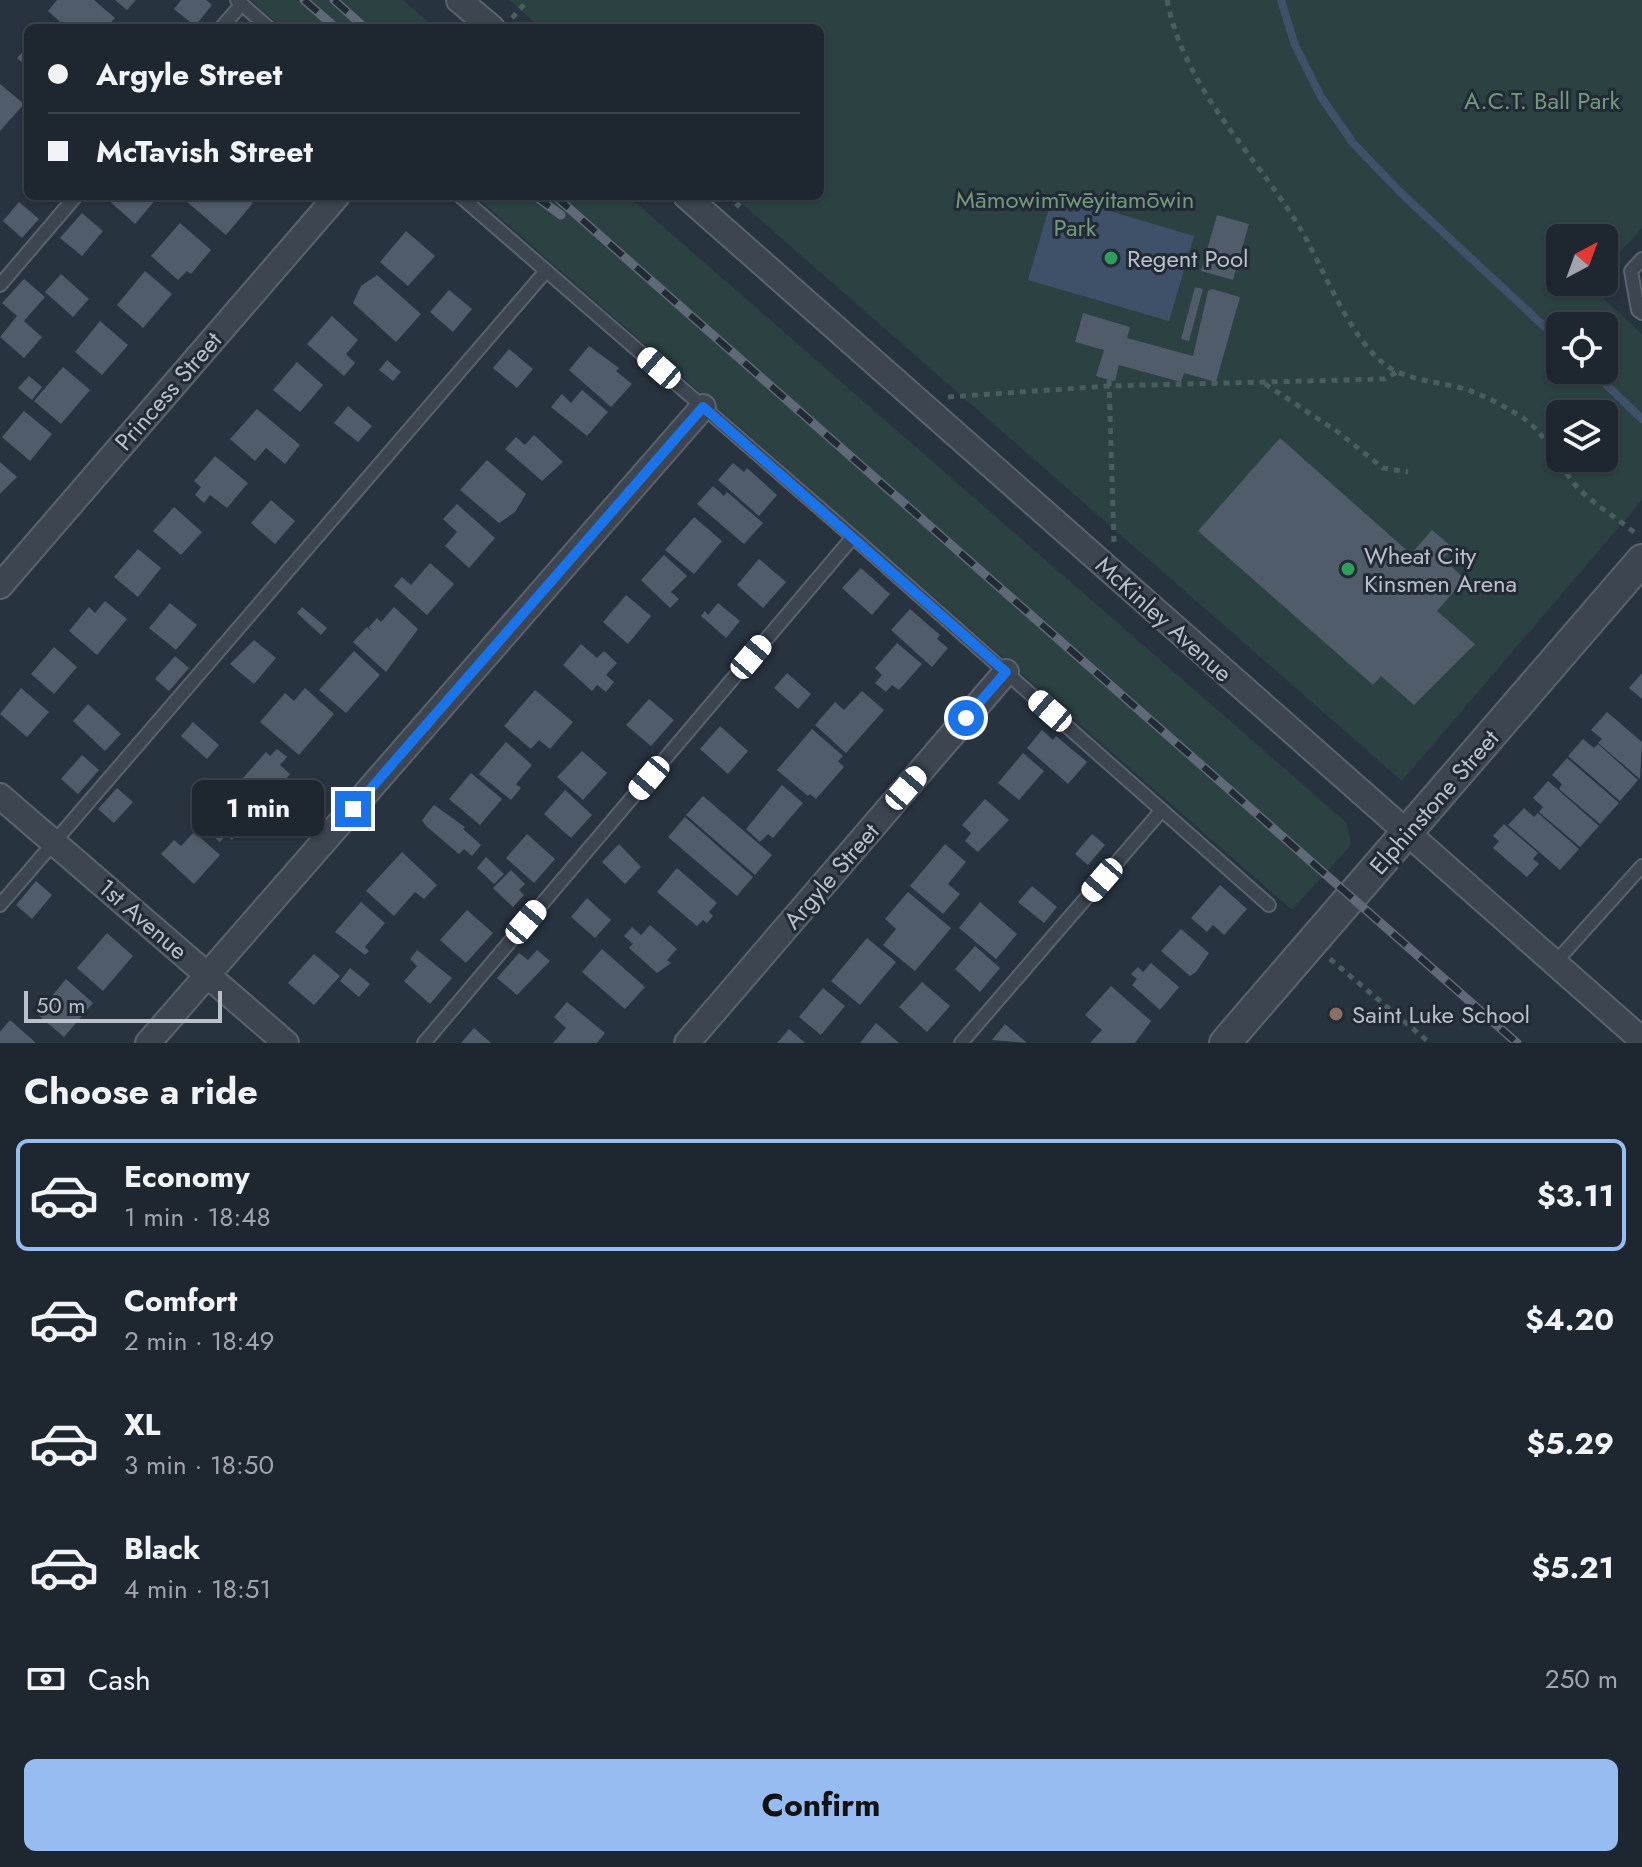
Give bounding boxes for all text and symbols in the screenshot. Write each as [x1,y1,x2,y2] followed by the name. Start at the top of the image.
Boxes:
[96,53,282,96] text: Argyle Street
[1464,83,1621,118] park label: A.C.T. Ball Park
[96,130,313,173] text: McTavish Street
[956,182,1194,245] park label: Māmowimīwēyitamōwin Park
[1546,224,1618,296] north arrow
[1546,224,1618,472] map controls
[1127,241,1249,276] place label: Regent Pool
[1102,249,1120,267] marker: Regent Pool
[1546,312,1618,384] button: locate
[106,324,230,458] street label: Princess Street
[633,343,685,393] car
[1546,400,1618,472] button: layers
[1364,538,1517,601] place label: Wheat City Kinsmen Arena
[1088,548,1240,690] street label: McKinley Avenue
[1339,560,1357,578] marker: Wheat City Kinsmen Arena
[726,631,776,683] car
[1024,686,1076,736] car
[948,700,984,736] route start
[1361,722,1507,882] street label: Elphinstone Street
[624,752,674,804] car
[881,762,931,814] car
[193,781,325,837] callout: 1 min
[226,789,290,827] text: 1 min
[335,791,371,827] route end
[775,815,887,937] street label: Argyle Street
[1077,854,1127,906] car
[91,870,195,968] street label: 1st Avenue
[501,896,551,948] car
[24,987,222,1023] scale bar
[36,989,85,1021] text: 50 m
[1352,997,1530,1032] place label: Saint Luke School
[1327,1005,1345,1023] marker: Saint Luke School
[24,1065,258,1117] text: Choose a ride
[124,1155,250,1198] text: Economy
[28,1159,100,1231] icon: car
[1537,1174,1614,1217] text: $3.11
[124,1198,271,1236] text: 1 min · 18:48
[124,1279,237,1322] text: Comfort
[28,1283,100,1355] icon: car
[1525,1298,1614,1341] text: $4.20
[124,1322,275,1360] text: 2 min · 18:49
[124,1403,160,1446] text: XL
[28,1407,100,1479] icon: car
[1527,1422,1614,1465] text: $5.29
[124,1446,274,1484] text: 3 min · 18:50
[124,1527,200,1570] text: Black
[28,1531,100,1603] icon: car
[1531,1546,1614,1589] text: $5.21
[124,1570,271,1608] text: 4 min · 18:51
[24,1657,68,1701] icon: cash
[88,1658,151,1701] text: Cash
[1545,1660,1618,1698] text: 250 m
[24,1759,1618,1851] button: Confirm

